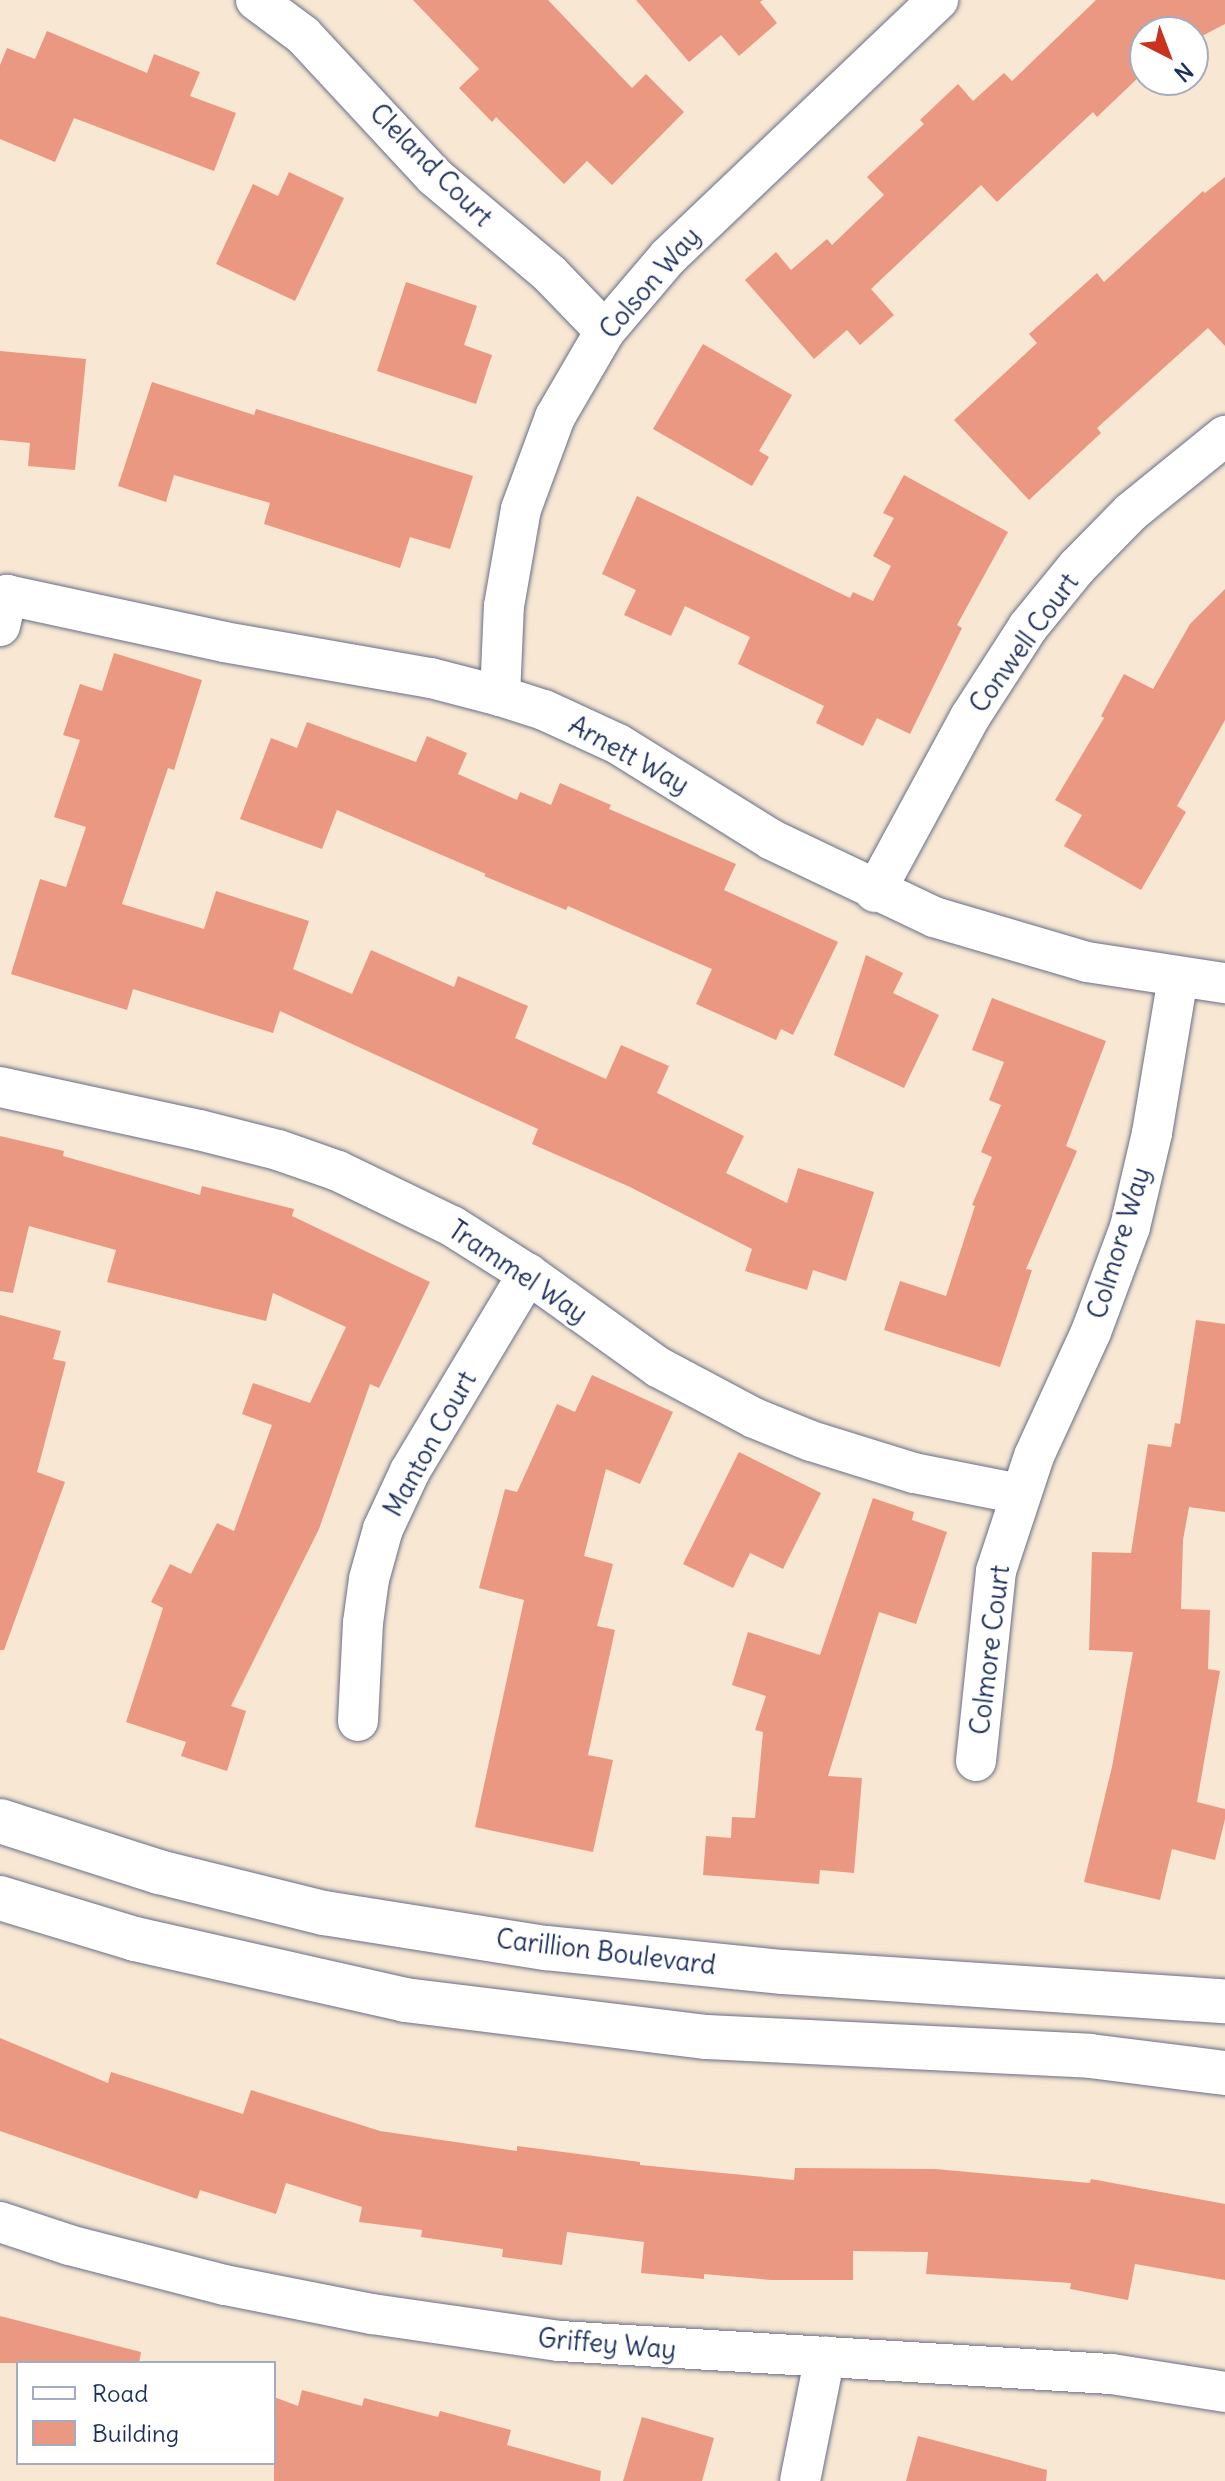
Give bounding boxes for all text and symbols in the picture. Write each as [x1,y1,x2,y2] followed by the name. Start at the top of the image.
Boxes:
[1129,16,1209,96] north arrow
[1169,57,1199,88] text: N
[363,97,499,233] street label: Cleland Court
[593,221,707,345] street label: Colson Way
[963,567,1085,719] street label: Conwell Court
[564,709,694,801] street label: Arnett Way
[1081,1163,1157,1323] street label: Colmore Way
[443,1214,593,1330] street label: Trammel Way
[377,1366,483,1522] street label: Manton Court
[964,1563,1016,1737] street label: Colmore Court
[494,1923,718,1981] street label: Carillion Boulevard
[537,2322,677,2366] street label: Griffey Way
[16,2361,276,2465] legend
[92,2378,148,2408] text: Road
[92,2418,179,2448] text: Building

